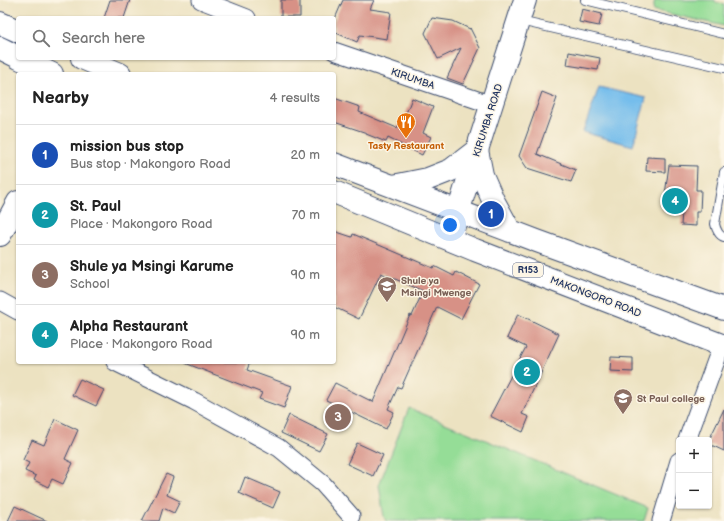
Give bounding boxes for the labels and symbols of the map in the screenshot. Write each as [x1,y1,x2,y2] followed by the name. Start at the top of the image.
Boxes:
[389,66,437,92] street label: KIRUMBA
[470,82,505,158] street label: KIRUMBA ROAD
[395,111,417,139] restaurant icon: Tasty Restaurant
[368,140,445,152] place label: Tasty Restaurant
[662,186,688,216] pin: 4
[478,199,504,229] pin: 1
[440,215,460,235] your location
[513,263,543,277] road number: R153
[548,274,643,320] street label: MAKONGORO ROAD
[376,275,398,303] school or university icon: Shule ya Msingi Mwenge
[401,275,471,299] place label: Shule ya Msingi Mwenge
[514,357,540,387] pin: 2
[612,387,634,415] school or university icon: St Paul college
[637,393,705,405] place label: St Paul college
[325,402,351,432] pin: 3

